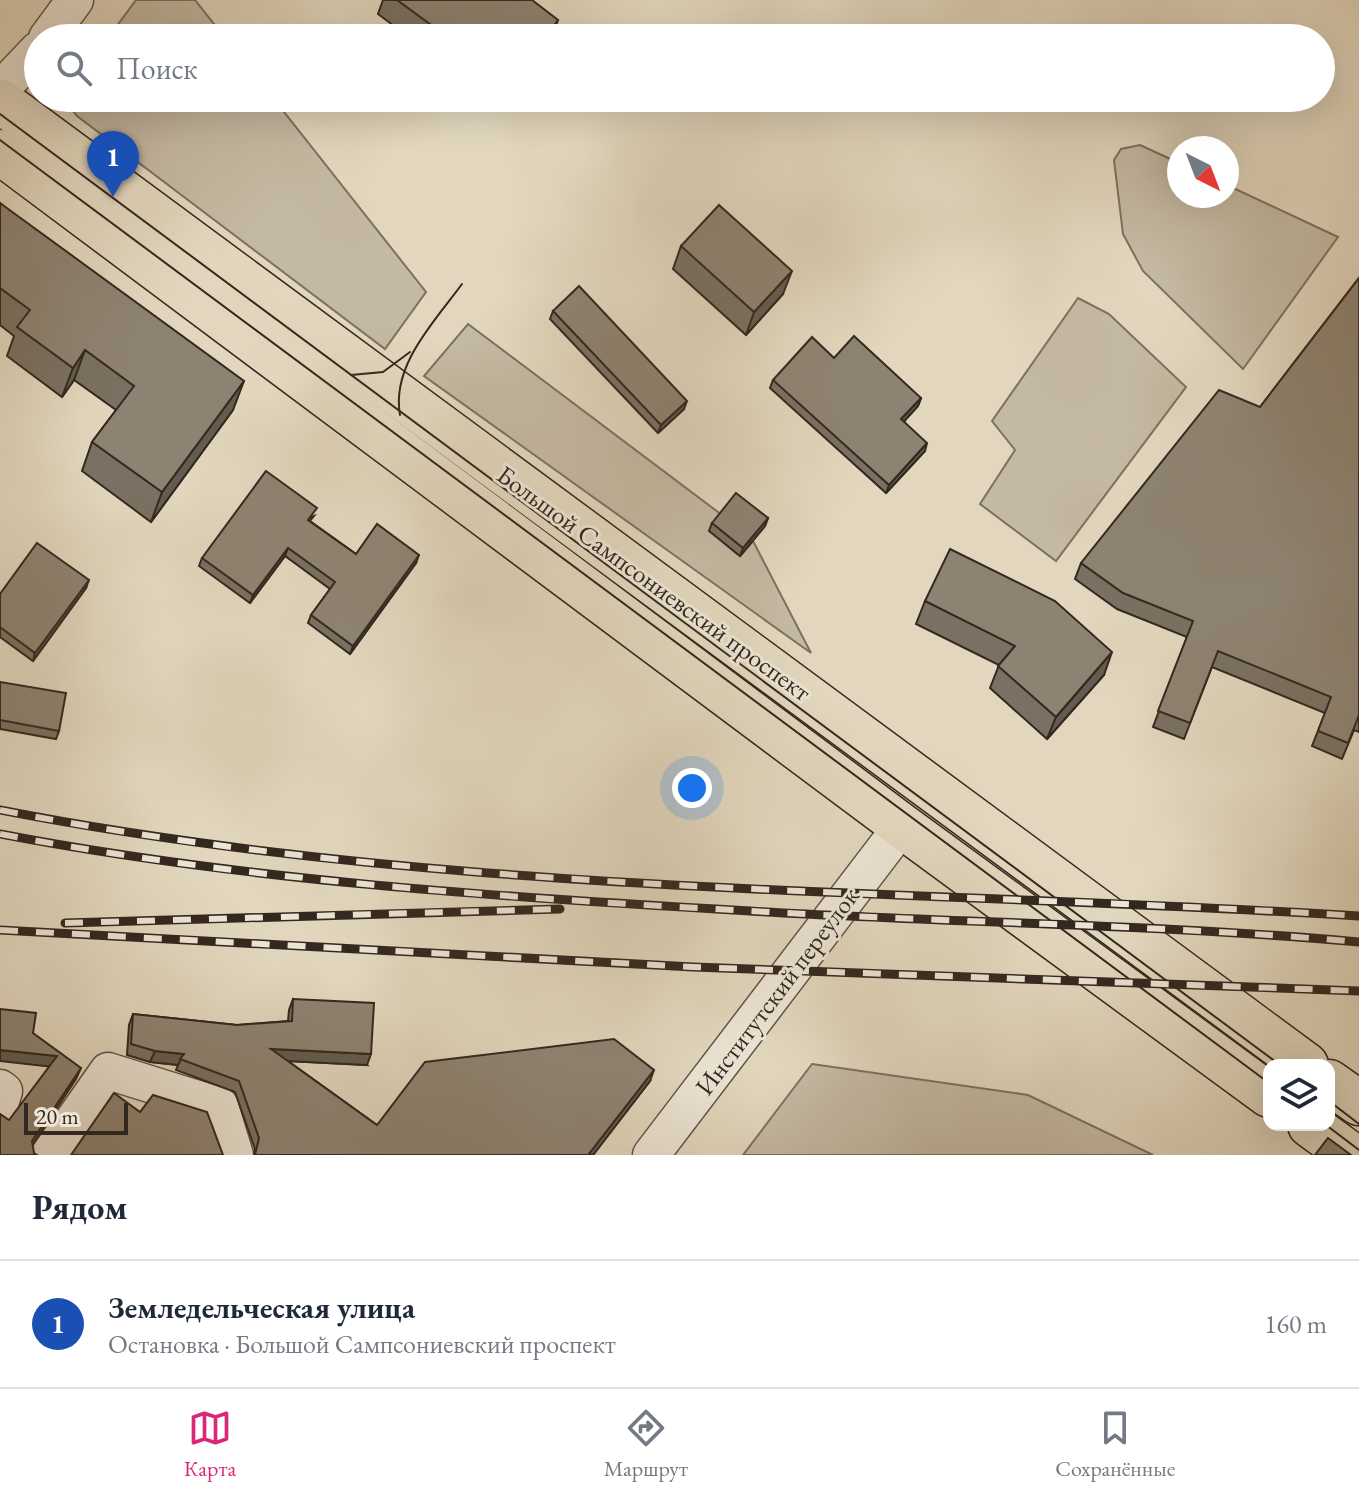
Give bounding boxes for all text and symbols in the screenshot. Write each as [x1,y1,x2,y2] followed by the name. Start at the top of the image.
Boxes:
[24,24,1335,112] search box
[52,46,96,90] icon: search
[116,49,198,88] text: Поиск
[87,131,139,197] pin: 1
[1167,136,1239,208] north arrow
[490,457,818,709] street label: Большой Сампсониевский проспект
[672,768,712,808] your location
[687,879,867,1102] street label: Институтский переулок
[1263,1059,1335,1131] map controls
[1263,1059,1335,1131] button: layers
[24,1099,128,1135] scale bar
[36,1102,79,1131] text: 20 m
[32,1185,127,1229] text: Рядом
[108,1288,415,1327] text: Земледельческая улица
[51,1307,65,1341] text: 1
[1264,1307,1327,1341] text: 160 m
[108,1327,616,1361] text: Остановка · Большой Сампсониевский проспект
[184,1406,236,1483] tab: Карта
[604,1406,688,1483] tab: Маршрут
[1055,1406,1175,1483] tab: Сохранённые

